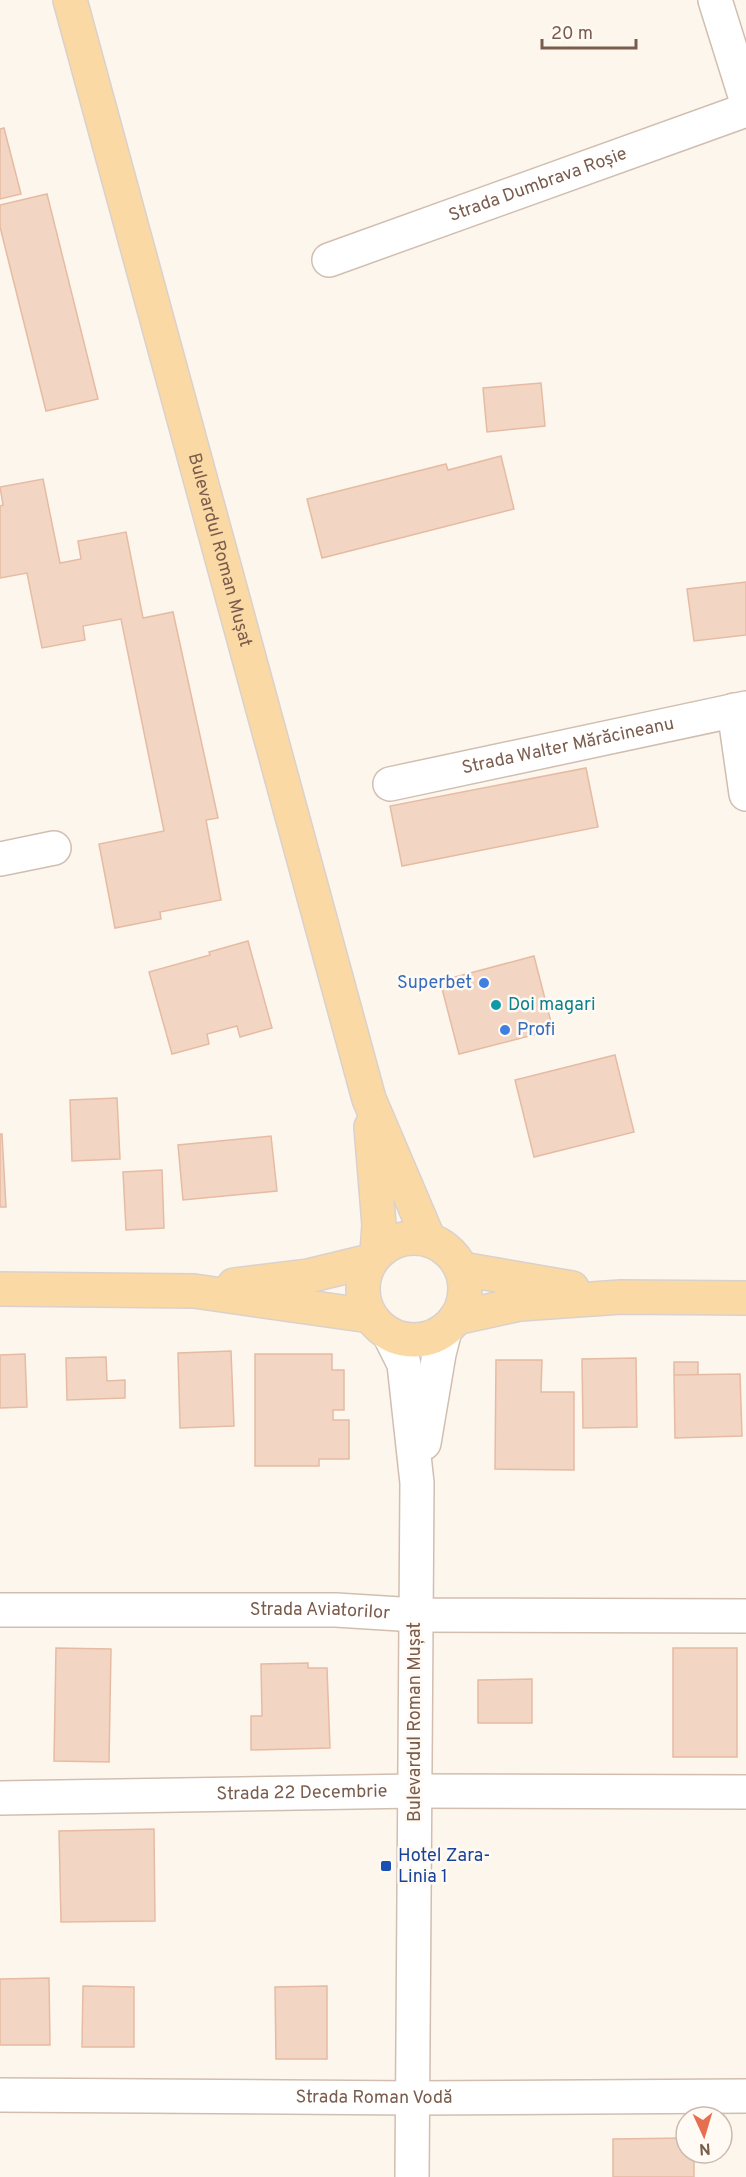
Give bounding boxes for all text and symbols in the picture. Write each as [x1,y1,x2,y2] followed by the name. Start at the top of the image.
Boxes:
[542,12,636,50] scale bar
[551,23,593,46] text: 20 m
[446,142,630,227] street label: Strada Dumbrava Roșie
[182,450,257,650] street label: Bulevardul Roman Mușat
[460,712,676,780] street label: Strada Walter Mărăcineanu
[397,972,472,995] place label: Superbet
[477,976,491,990] marker: Superbet
[508,994,595,1017] place label: Doi magari
[489,998,503,1012] marker: Doi magari
[517,1019,555,1042] place label: Profi
[498,1023,512,1037] marker: Profi
[250,1599,391,1625] street label: Strada Aviatorilor
[404,1622,427,1822] street label: Bulevardul Roman Mușat
[216,1780,388,1806] street label: Strada 22 Decembrie
[398,1845,490,1889] place label: Hotel Zara- Linia 1
[379,1859,393,1873] marker: Hotel Zara- Linia 1
[295,2086,453,2110] street label: Strada Roman Vodă
[674,2105,734,2165] north arrow
[698,2138,711,2158] text: N

